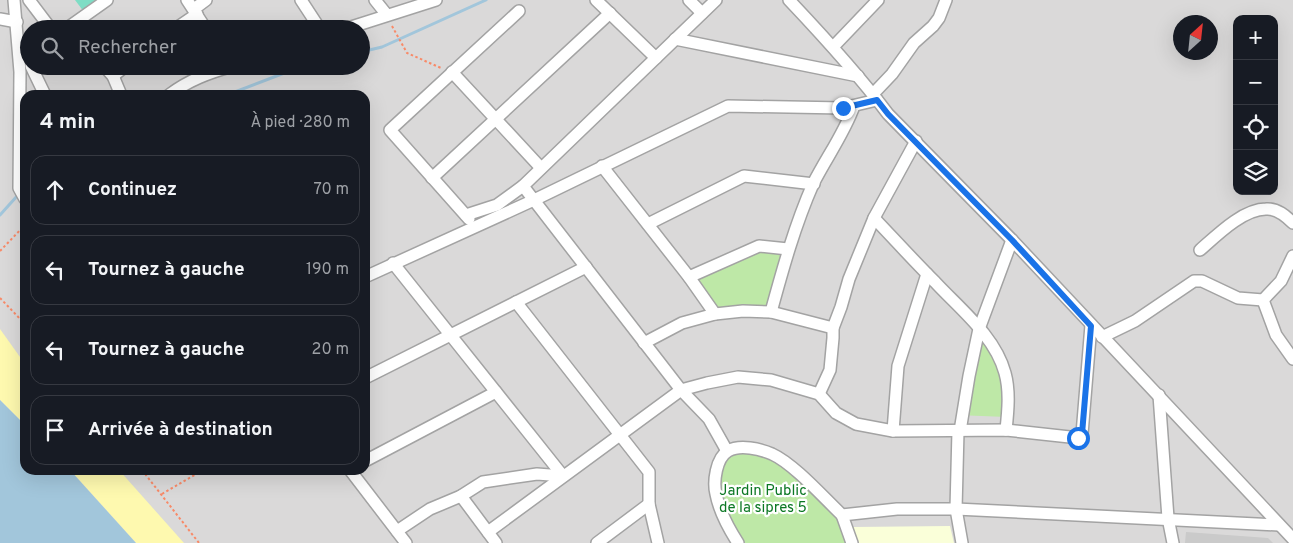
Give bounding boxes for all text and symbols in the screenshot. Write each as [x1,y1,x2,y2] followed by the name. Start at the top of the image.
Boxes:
[1173,15,1218,60] north arrow
[1233,15,1278,195] map controls
[1233,15,1278,60] button: +
[20,20,370,75] search box
[38,34,66,62] icon: search
[78,36,177,60] text: Rechercher
[1233,60,1278,105] button: −
[832,97,855,120] route end
[1233,105,1278,150] button: locate
[40,109,96,136] text: 4 min
[251,113,350,133] text: À pied · 280 m
[1233,150,1278,195] button: layers
[41,176,69,204] icon: ahead
[88,178,177,202] text: Continuez
[314,180,349,200] text: 70 m
[41,256,69,284] icon: left
[88,258,245,282] text: Tournez à gauche
[306,260,349,280] text: 190 m
[41,336,69,364] icon: left
[88,338,245,362] text: Tournez à gauche
[312,340,349,360] text: 20 m
[41,416,69,444] icon: arrive
[88,418,273,442] text: Arrivée à destination
[1067,427,1090,450] route start
[719,482,807,518] park label: Jardin Public de la sipres 5

